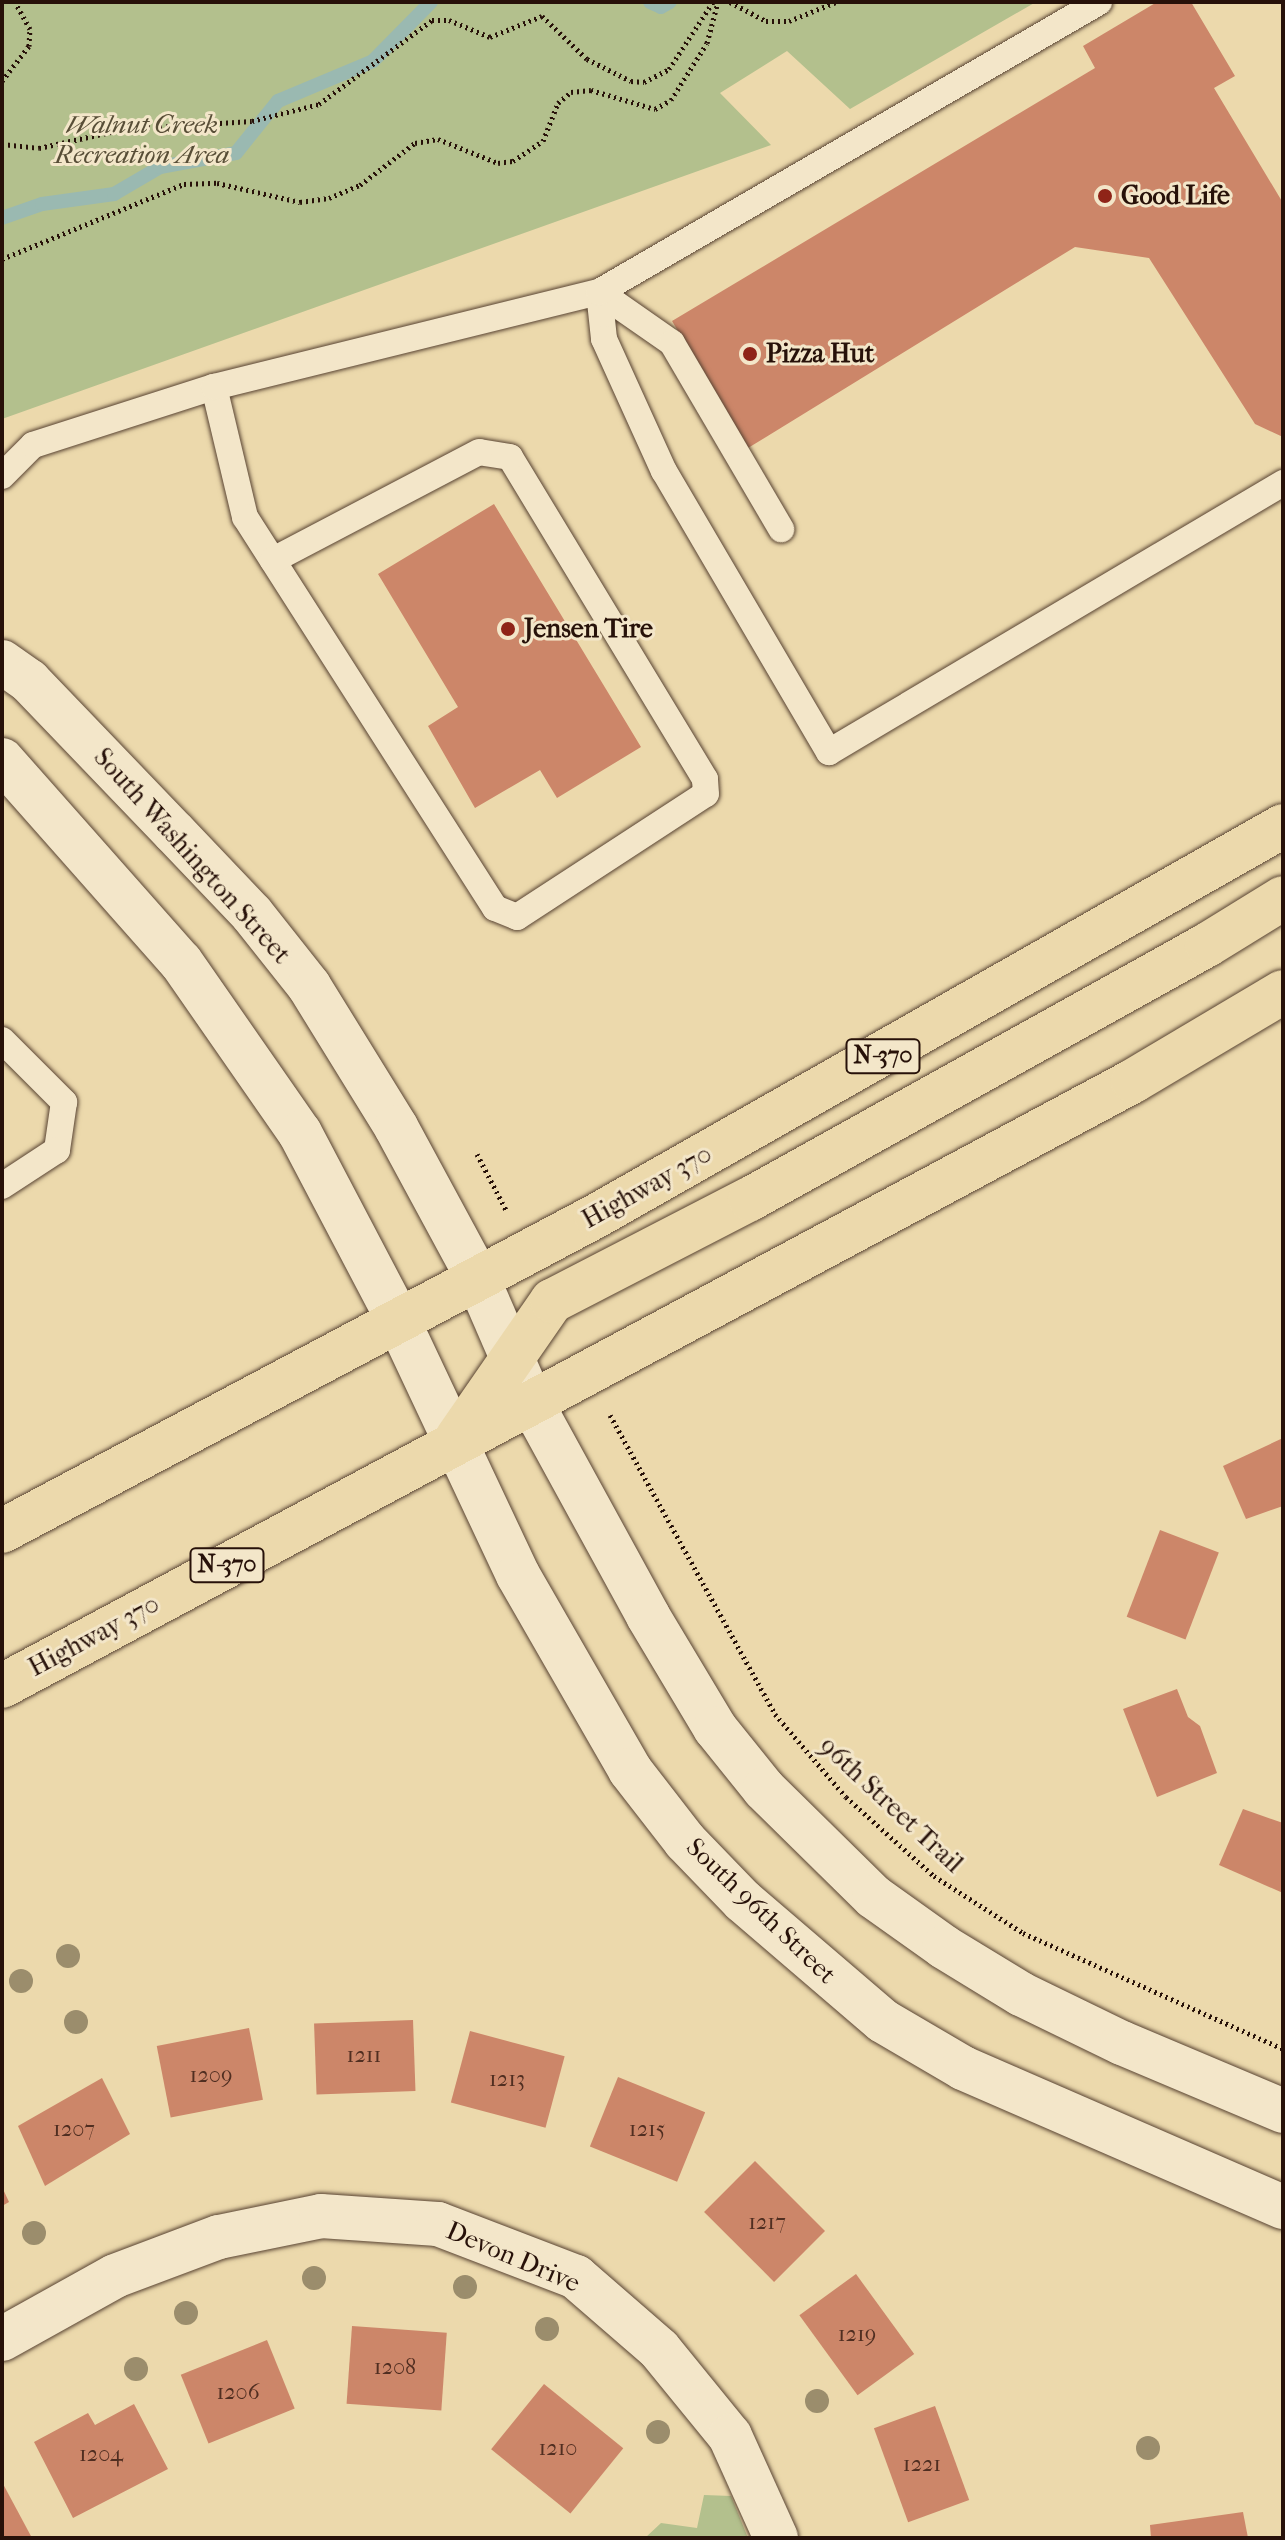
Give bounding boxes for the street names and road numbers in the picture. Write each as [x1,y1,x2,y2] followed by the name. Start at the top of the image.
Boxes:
[87,742,297,970] street label: South Washington Street
[845,1036,921,1076] road number: N-370
[577,1139,717,1235] street label: Highway 370
[189,1545,265,1585] road number: N-370
[23,1589,165,1683] street label: Highway 370
[813,1730,969,1880] street label: 96th Street Trail
[680,1832,842,1990] street label: South 96th Street
[442,2215,584,2299] street label: Devon Drive

